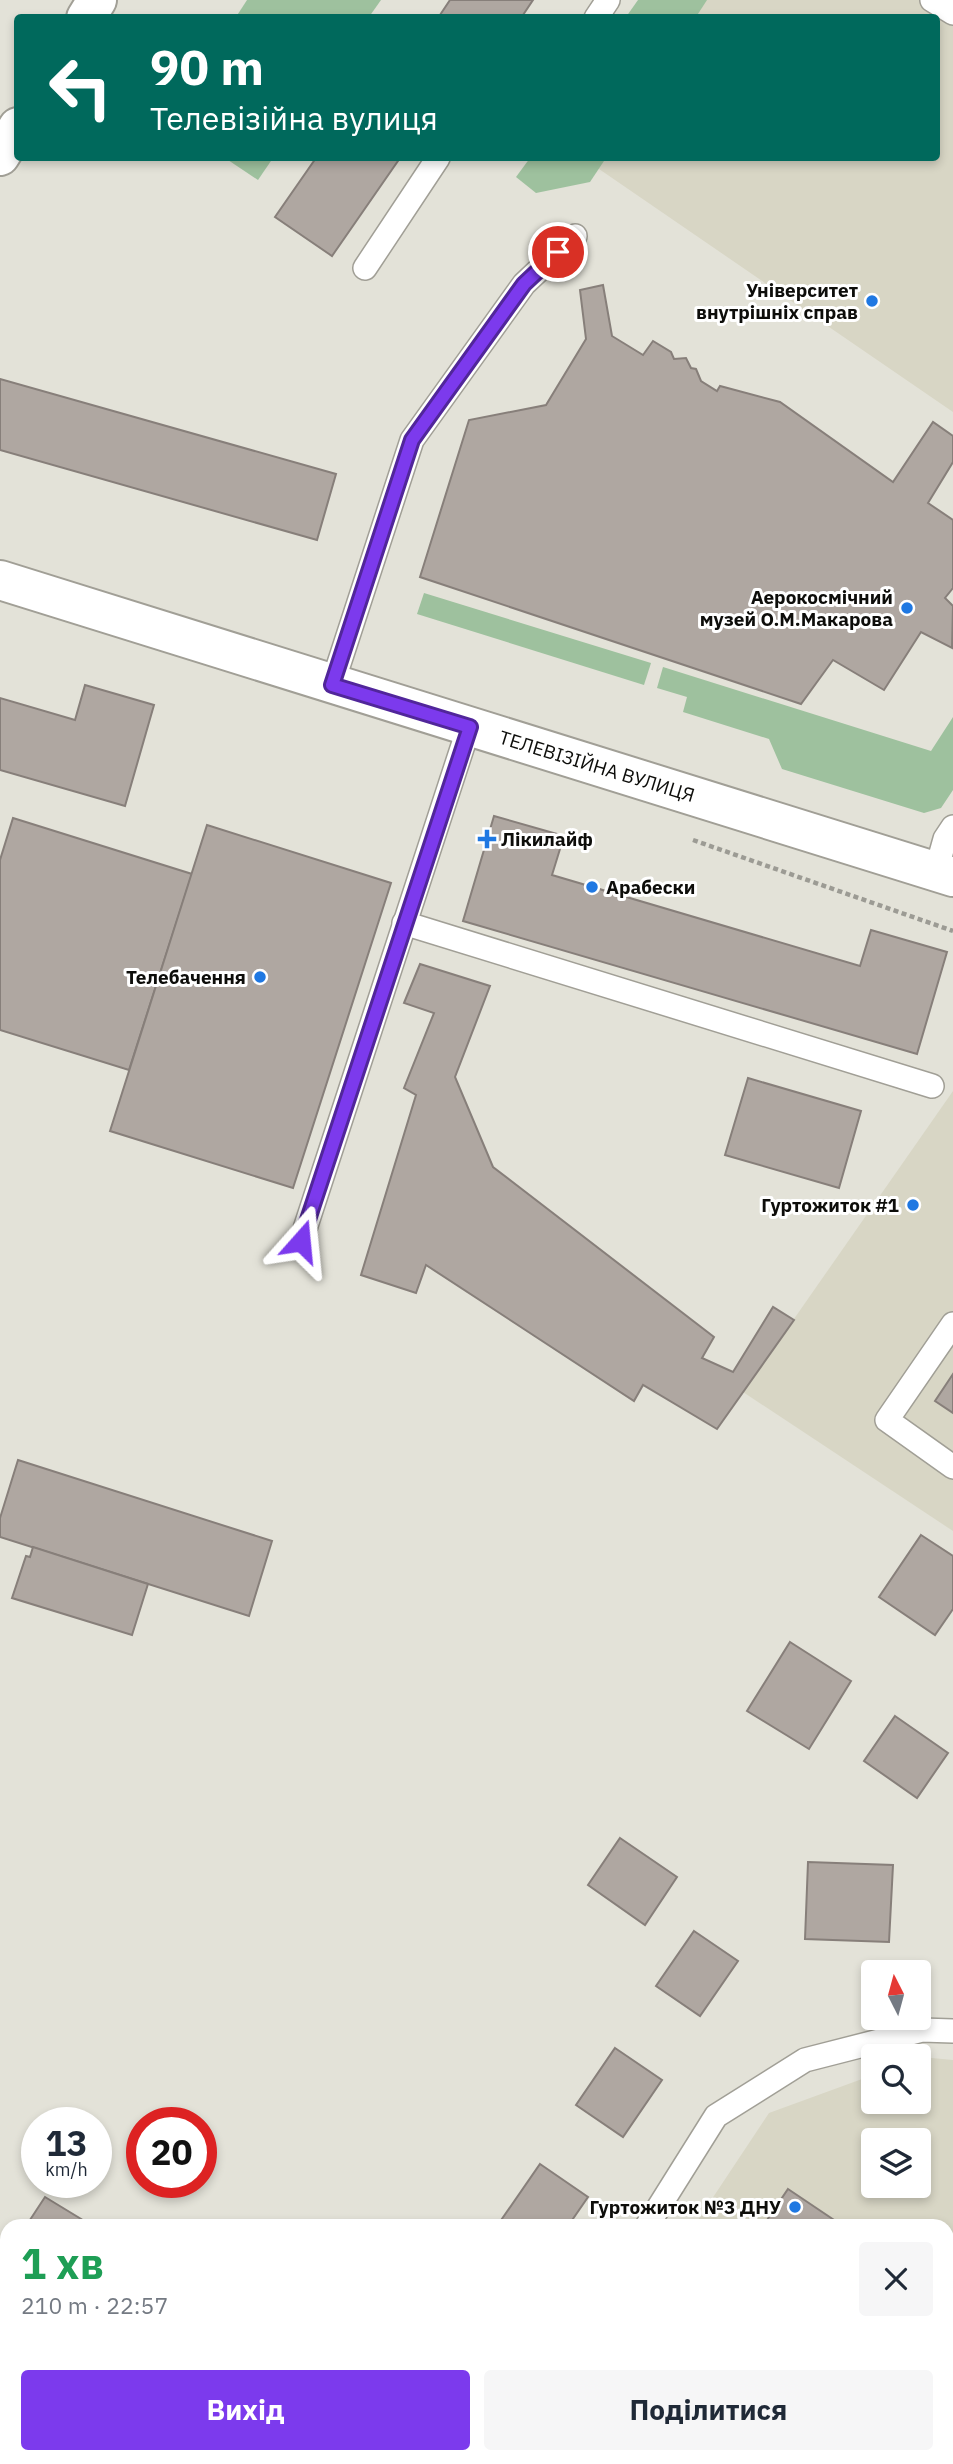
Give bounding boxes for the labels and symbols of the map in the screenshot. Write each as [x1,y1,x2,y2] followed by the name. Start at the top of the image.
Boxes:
[528,222,588,282] pin
[696,278,858,324] place label: Університет внутрішніх справ
[864,293,880,309] marker: Університет внутрішніх справ
[700,585,893,631] place label: Аерокосмічний музей О.М.Макарова
[899,600,915,616] marker: Аерокосмічний музей О.М.Макарова
[496,725,698,807] street label: ТЕЛЕВІЗІЙНА ВУЛИЦЯ
[501,827,593,851] place label: Лікилайф
[479,831,495,847] marker: Лікилайф
[606,875,695,899] place label: Арабески
[584,879,600,895] marker: Арабески
[126,965,246,989] place label: Телебачення
[252,969,268,985] marker: Телебачення
[761,1193,900,1217] place label: Гуртожиток #1
[905,1197,921,1213] marker: Гуртожиток #1
[264,1204,338,1278] position arrow
[861,1960,931,2030] north arrow
[126,2107,217,2198] speed limit sign: 20
[589,2195,781,2219] place label: Гуртожиток №3 ДНУ
[787,2199,803,2215] marker: Гуртожиток №3 ДНУ

